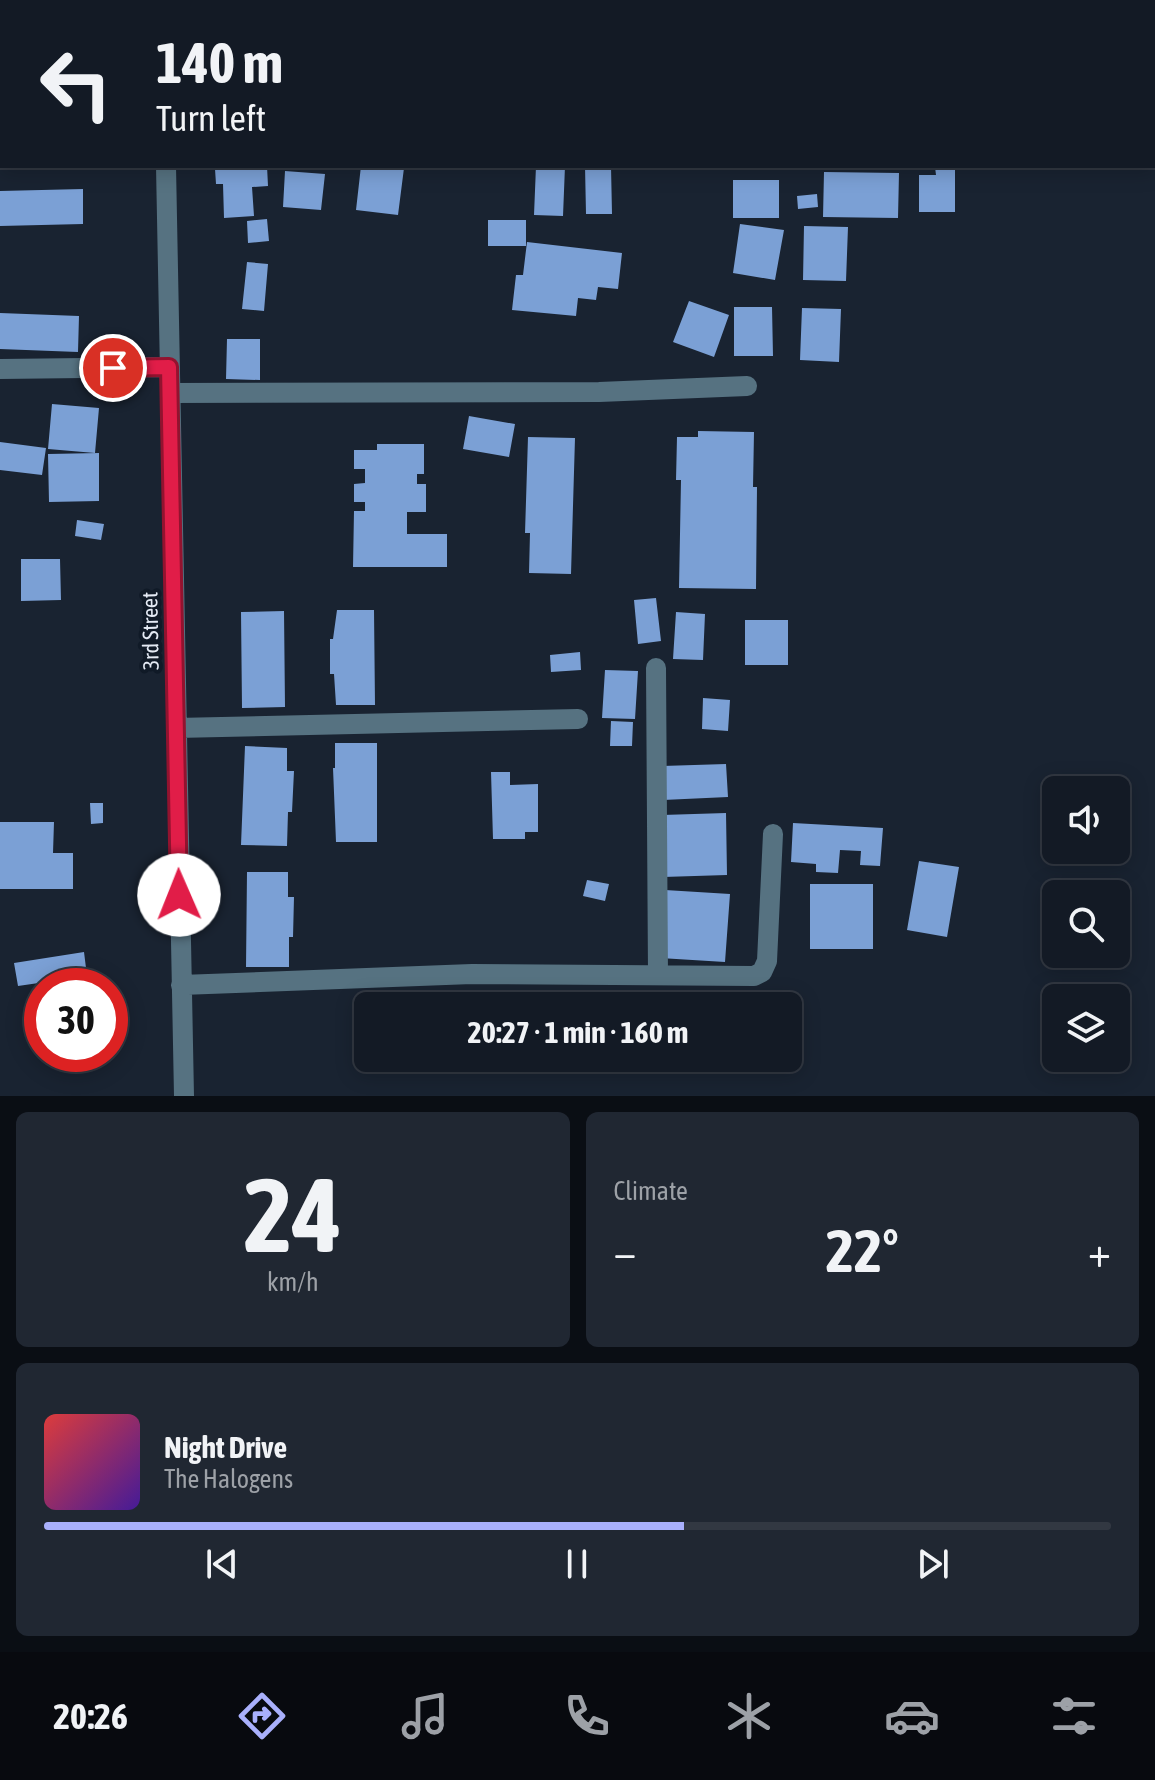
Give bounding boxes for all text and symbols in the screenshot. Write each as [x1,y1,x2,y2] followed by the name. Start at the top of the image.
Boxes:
[156,31,283,95] text: 140 m
[24,32,128,136] icon: left
[156,97,266,139] text: Turn left
[79,334,147,402] pin
[91,346,135,390] icon: arrive
[136,592,164,670] street label: 3rd Street
[1042,776,1130,1072] map controls
[1042,776,1130,864] button: sound
[137,853,221,937] position arrow
[1042,880,1130,968] button: search
[24,968,128,1072] speed limit sign: 30
[1042,984,1130,1072] button: layers
[468,1015,688,1049] text: 20:27 · 1 min · 160 m
[244,1155,342,1274] text: 24
[614,1176,688,1206] text: Climate
[826,1216,899,1285] text: 22°
[614,1226,636,1276] text: −
[1088,1226,1111,1276] text: +
[267,1267,319,1297] text: km/h
[164,1430,287,1464] text: Night Drive
[164,1464,293,1494] text: The Halogens
[200,1542,244,1586] icon: previous
[555,1542,599,1586] icon: pause
[911,1542,955,1586] icon: next
[234,1688,290,1744] icon: directions
[397,1688,453,1744] icon: music
[559,1688,615,1744] icon: phone
[721,1688,777,1744] icon: climate
[884,1688,940,1744] icon: car
[1046,1688,1102,1744] icon: filters
[53,1695,128,1737] text: 20:26

